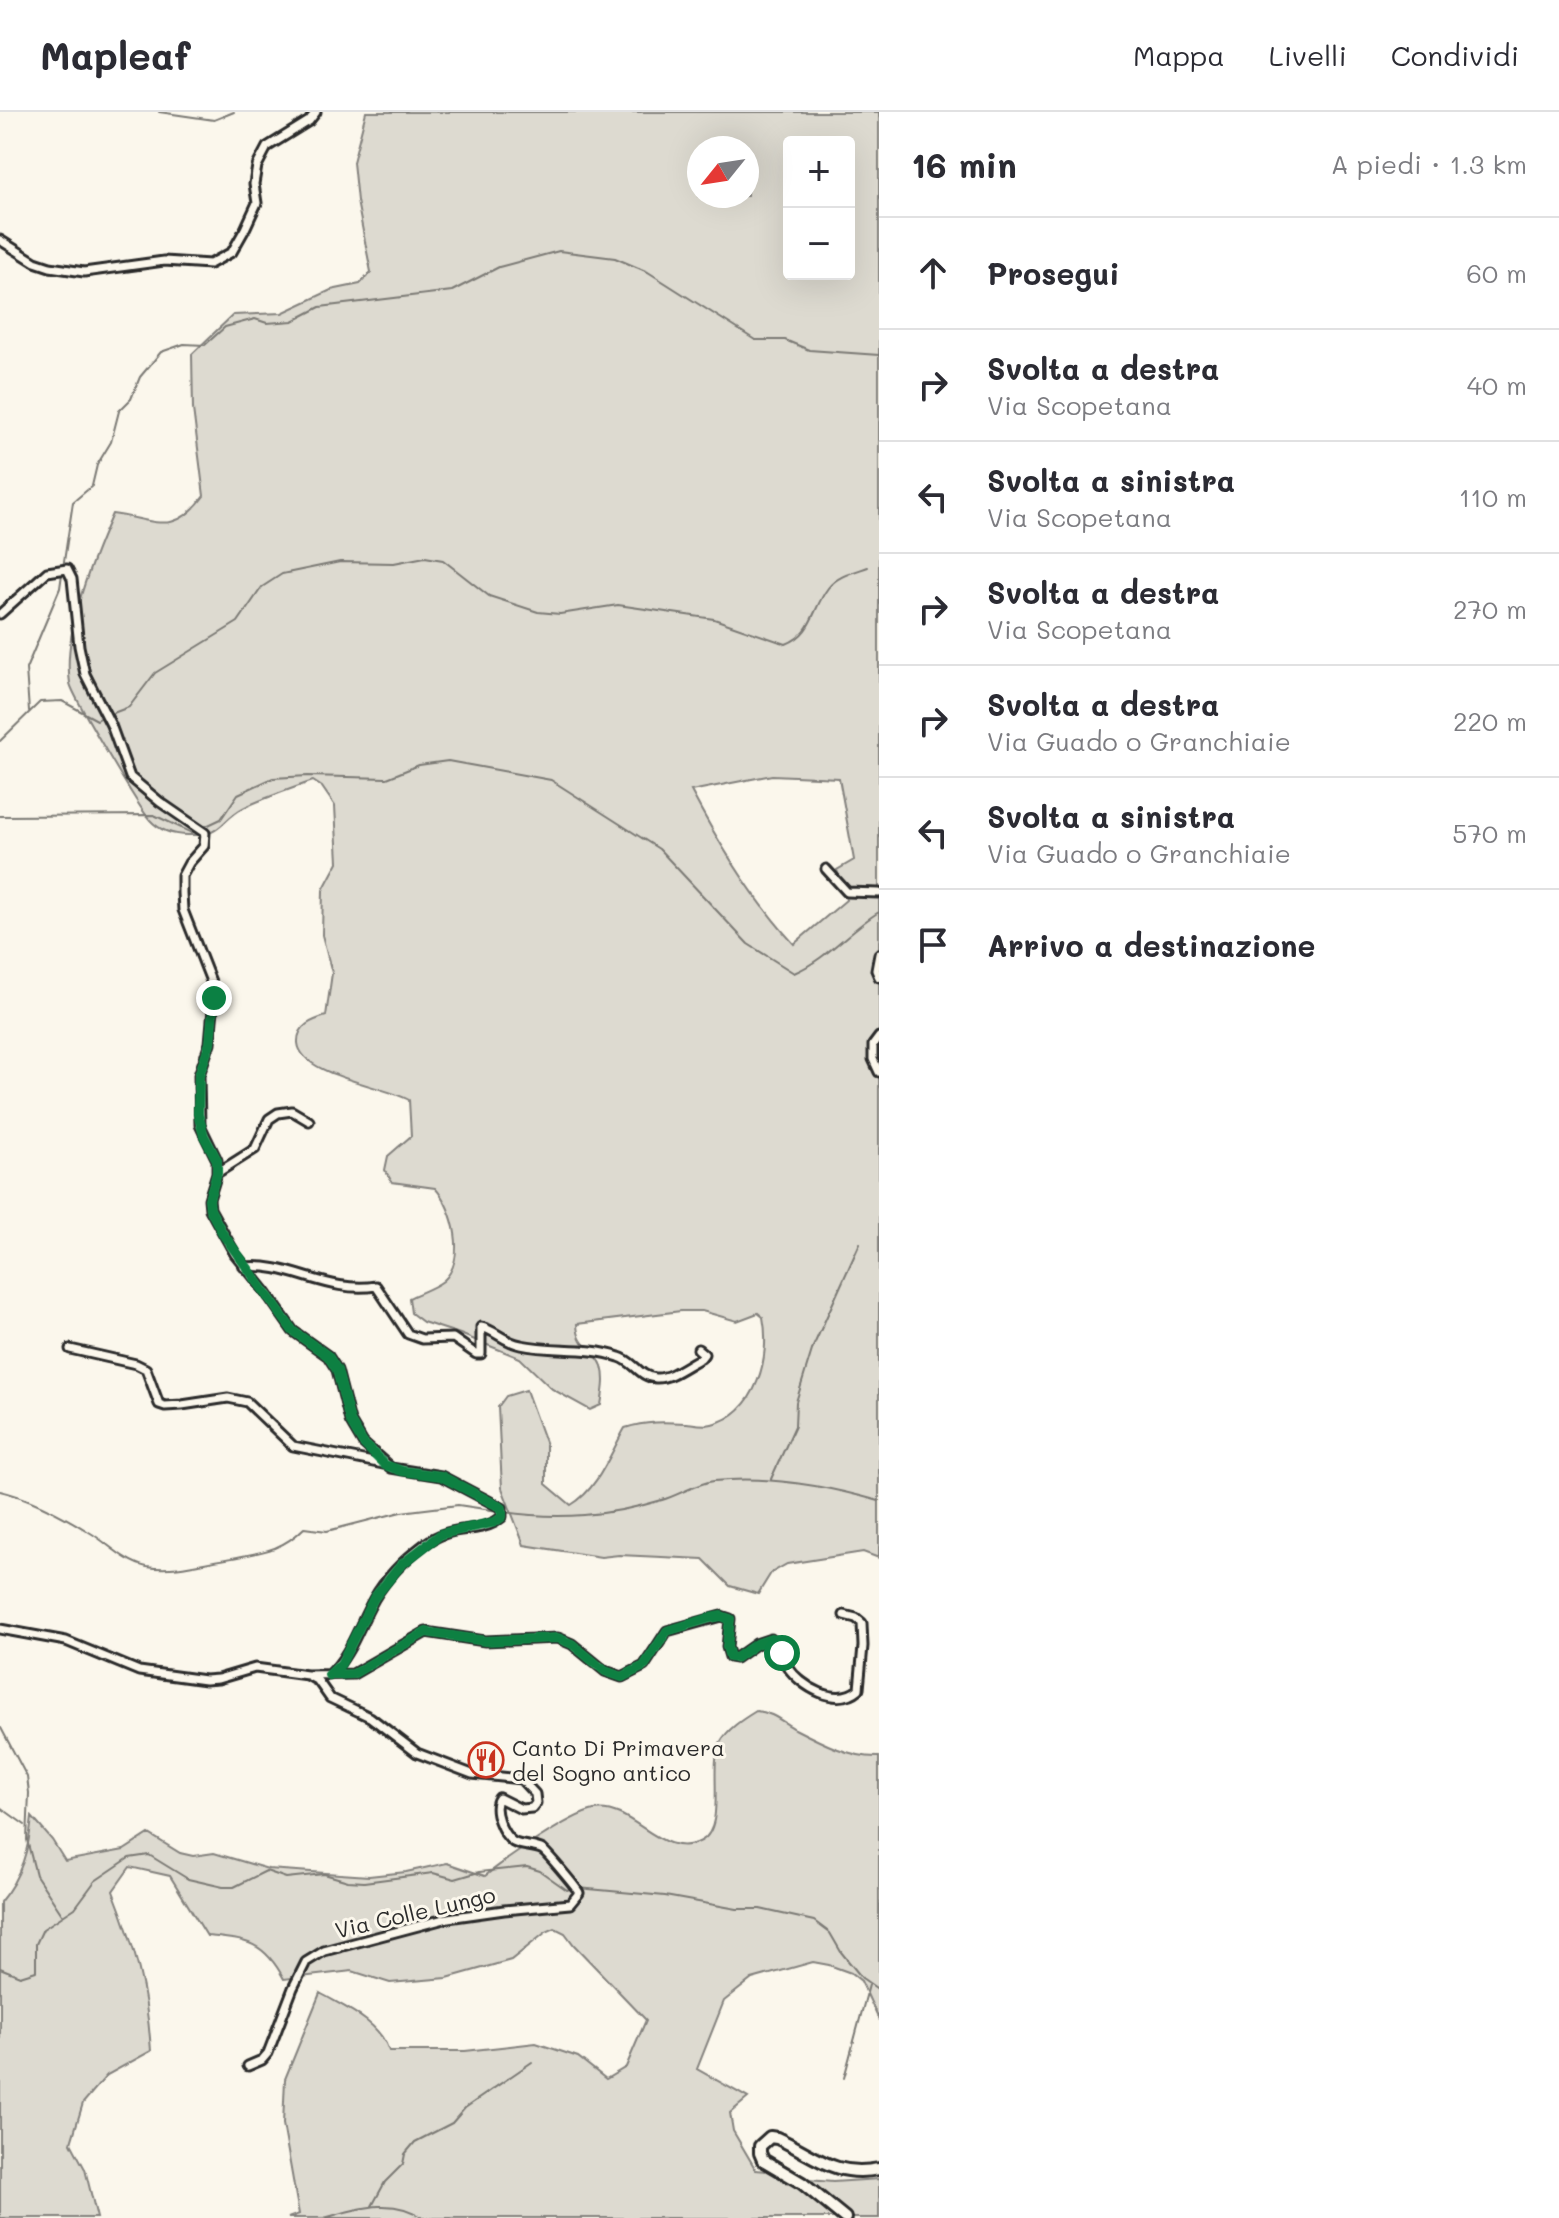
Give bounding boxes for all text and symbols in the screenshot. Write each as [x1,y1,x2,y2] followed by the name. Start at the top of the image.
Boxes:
[40,30,191,80] text: Mapleaf
[1133,37,1225,73] text: Mappa
[1269,37,1347,73] text: Livelli
[1391,37,1519,73] text: Condividi
[687,136,759,208] north arrow
[783,136,855,280] map controls
[783,136,855,208] button: +
[911,142,1017,187] text: 16 min
[1331,147,1527,181] text: A piedi · 1.3 km
[783,208,855,280] button: −
[911,251,955,295] icon: ahead
[987,253,1120,293] text: Prosegui
[1466,256,1527,290] text: 60 m
[987,348,1219,388] text: Svolta a destra
[911,363,955,407] icon: right
[1467,368,1527,402] text: 40 m
[987,388,1172,422] text: Via Scopetana
[987,460,1235,500] text: Svolta a sinistra
[911,475,955,519] icon: left
[1459,480,1527,514] text: 110 m
[987,500,1172,534] text: Via Scopetana
[987,572,1219,612] text: Svolta a destra
[911,587,955,631] icon: right
[1453,592,1527,626] text: 270 m
[987,612,1172,646] text: Via Scopetana
[987,684,1219,724] text: Svolta a destra
[911,699,955,743] icon: right
[1453,704,1527,738] text: 220 m
[987,724,1291,758] text: Via Guado o Granchiaie
[987,796,1235,836] text: Svolta a sinistra
[911,811,955,855] icon: left
[1452,816,1527,850] text: 570 m
[987,836,1291,870] text: Via Guado o Granchiaie
[911,923,955,967] icon: arrive
[987,925,1315,965] text: Arrivo a destinazione
[196,980,232,1016] route end
[764,1635,800,1671] route start
[512,1733,725,1787] place label: Canto Di Primavera del Sogno antico
[467,1741,505,1779] restaurant icon: Canto Di Primavera del Sogno antico
[332,1879,498,1945] street label: Via Colle Lungo

